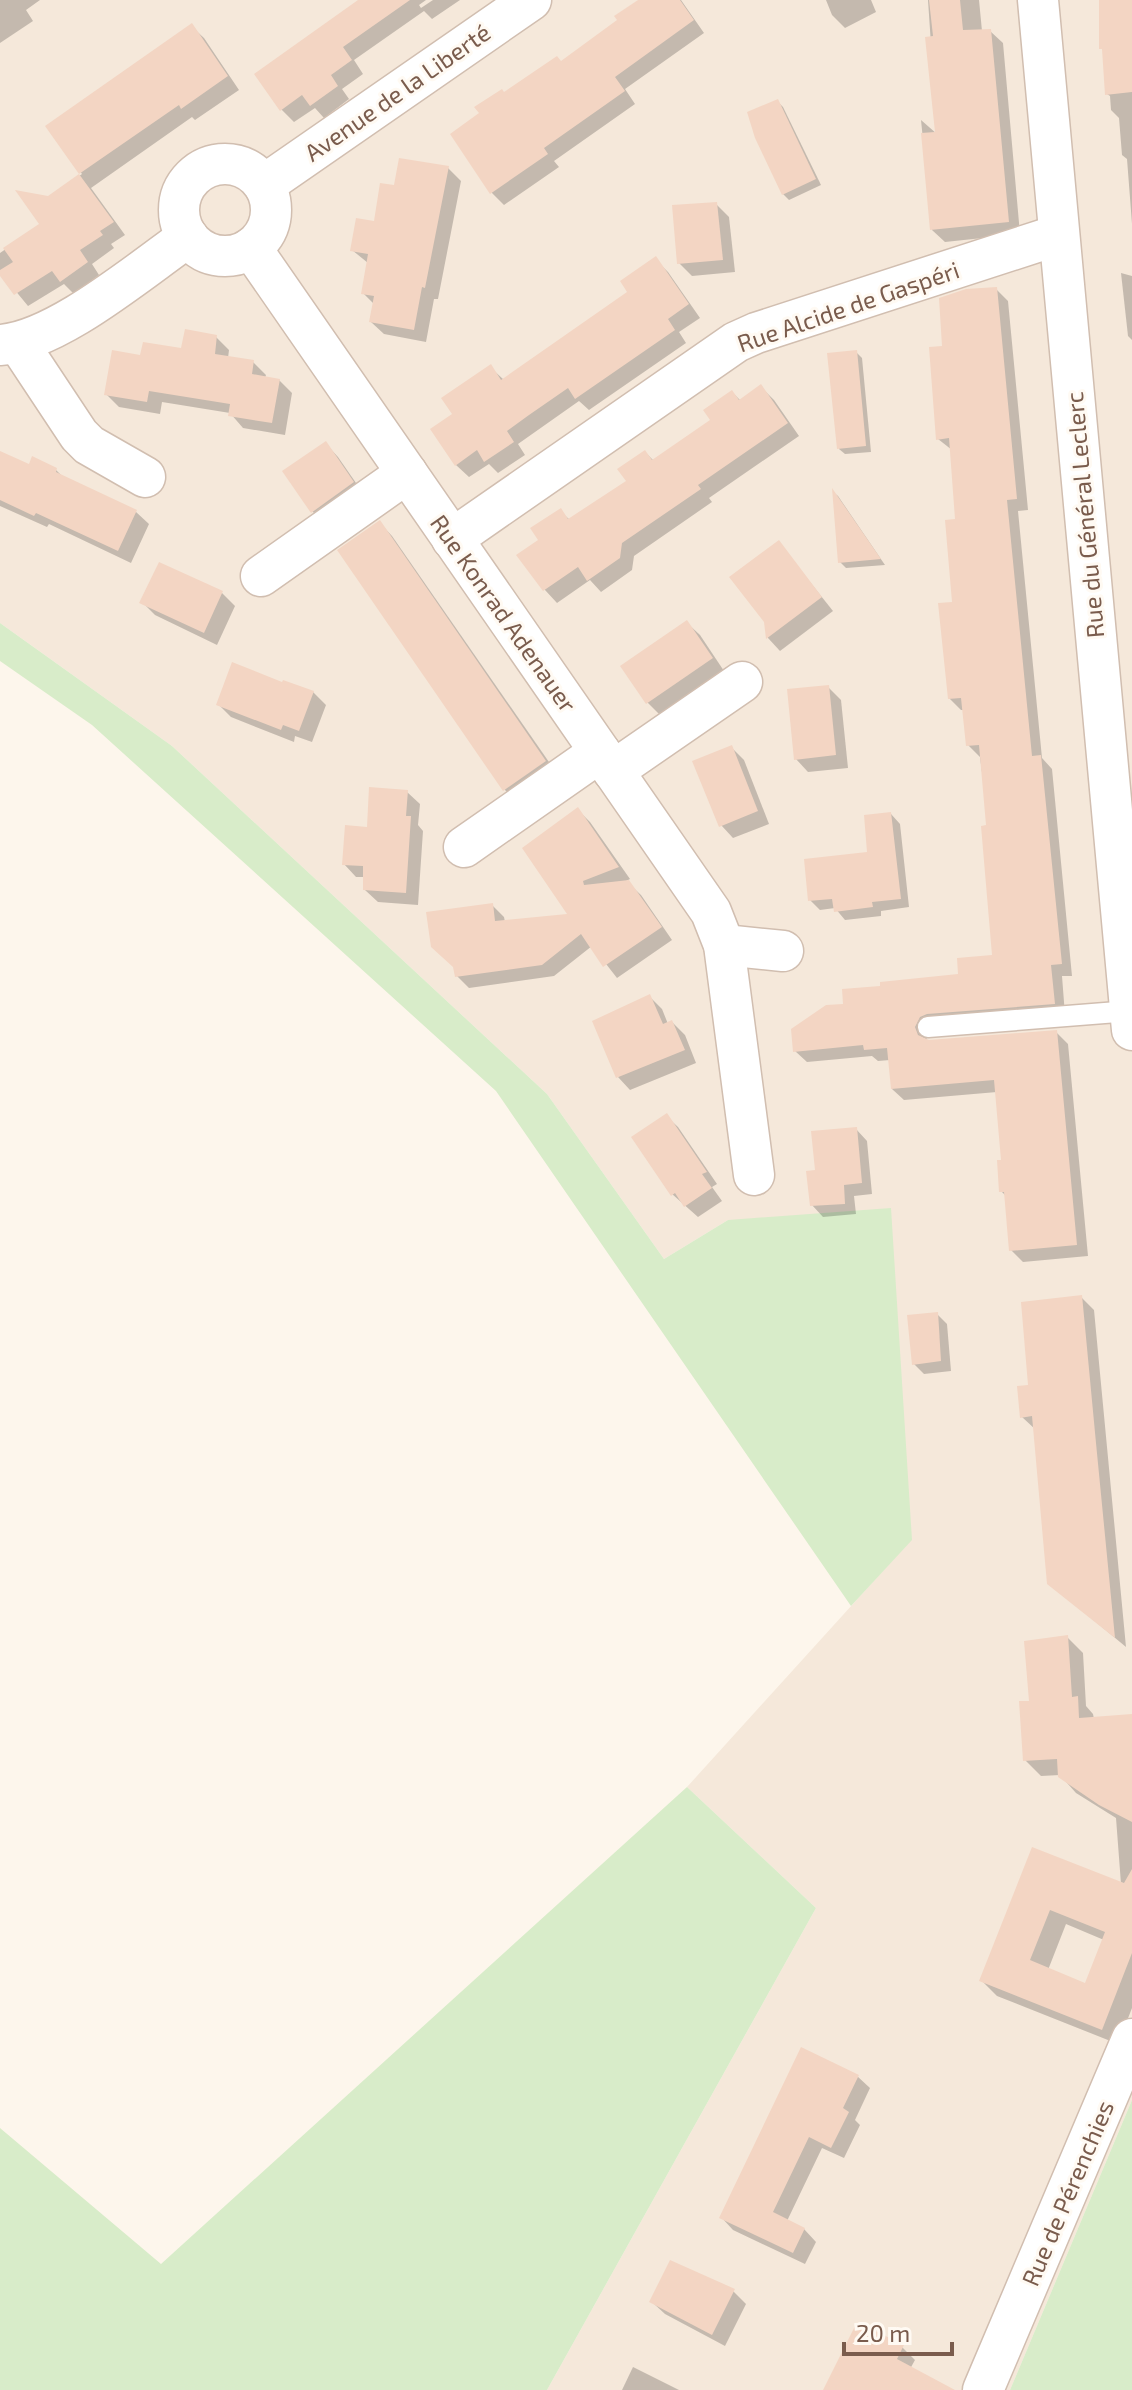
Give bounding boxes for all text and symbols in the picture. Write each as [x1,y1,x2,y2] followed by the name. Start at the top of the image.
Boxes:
[299,17,495,167] street label: Avenue de la Liberté
[733,254,963,358] street label: Rue Alcide de Gaspéri
[1059,391,1109,639] street label: Rue du Général Leclerc
[425,509,583,718] street label: Rue Konrad Adenauer
[1015,2096,1119,2290] street label: Rue de Pérenchies
[844,2306,952,2356] scale bar
[856,2318,910,2347] text: 20 m

